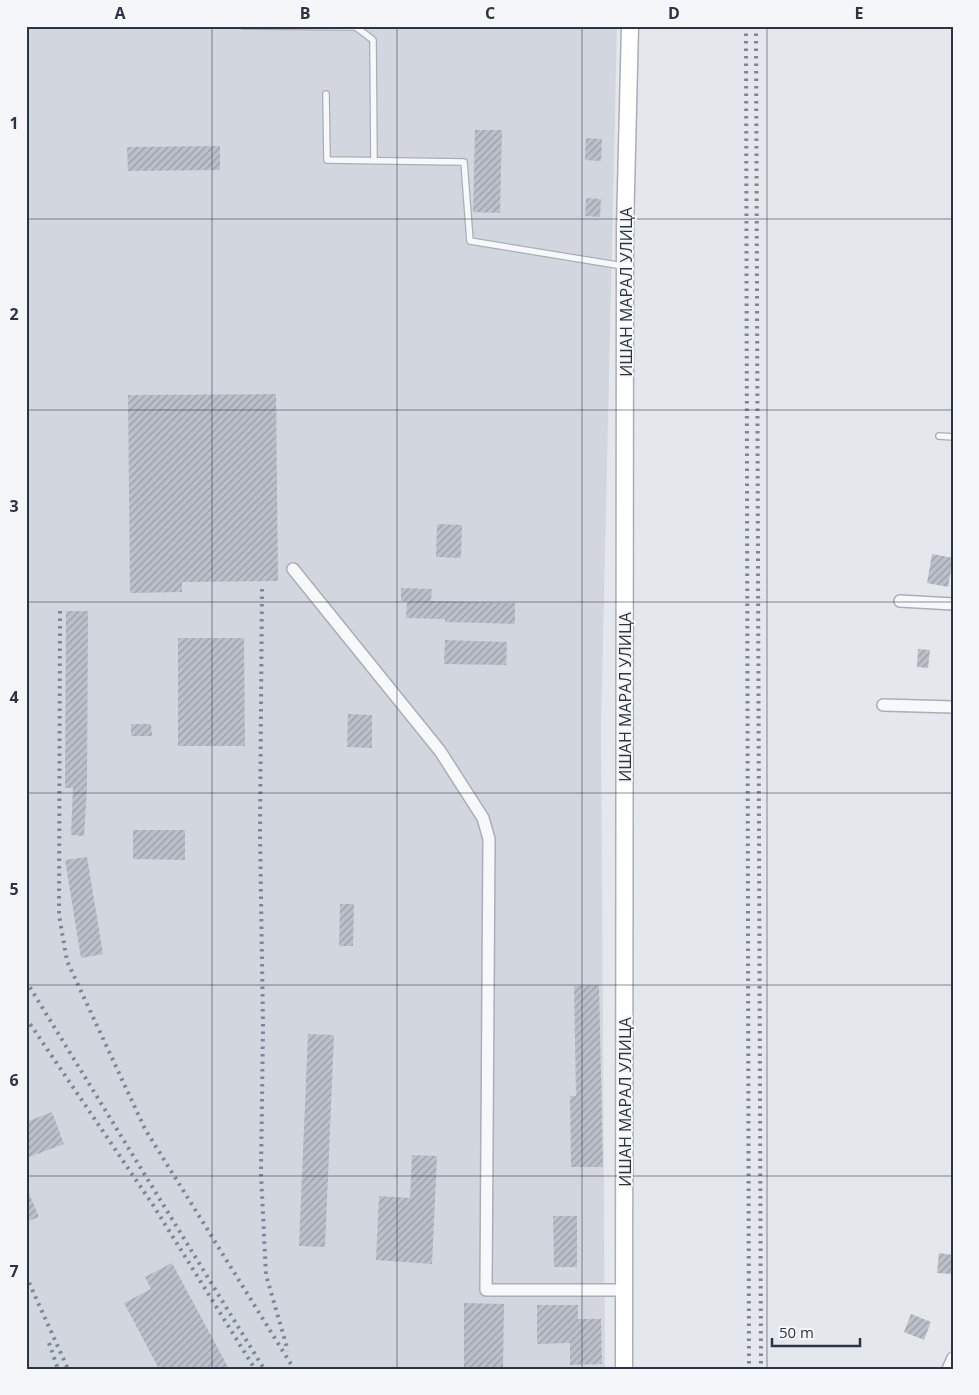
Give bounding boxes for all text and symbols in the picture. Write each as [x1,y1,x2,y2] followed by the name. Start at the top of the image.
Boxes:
[114,2,126,24] text: A
[300,2,310,24] text: B
[485,2,495,24] text: C
[668,2,680,24] text: D
[855,2,864,24] text: E
[9,112,19,134] text: 1
[615,206,637,377] street label: ИШАН МАРАЛ УЛИЦА
[9,303,19,325] text: 2
[9,495,19,517] text: 3
[614,611,636,782] street label: ИШАН МАРАЛ УЛИЦА
[9,686,19,708] text: 4
[9,878,19,900] text: 5
[614,1016,636,1187] street label: ИШАН МАРАЛ УЛИЦА
[9,1069,19,1091] text: 6
[9,1260,19,1282] text: 7
[772,1315,859,1347] scale bar
[779,1322,814,1342] text: 50 m

